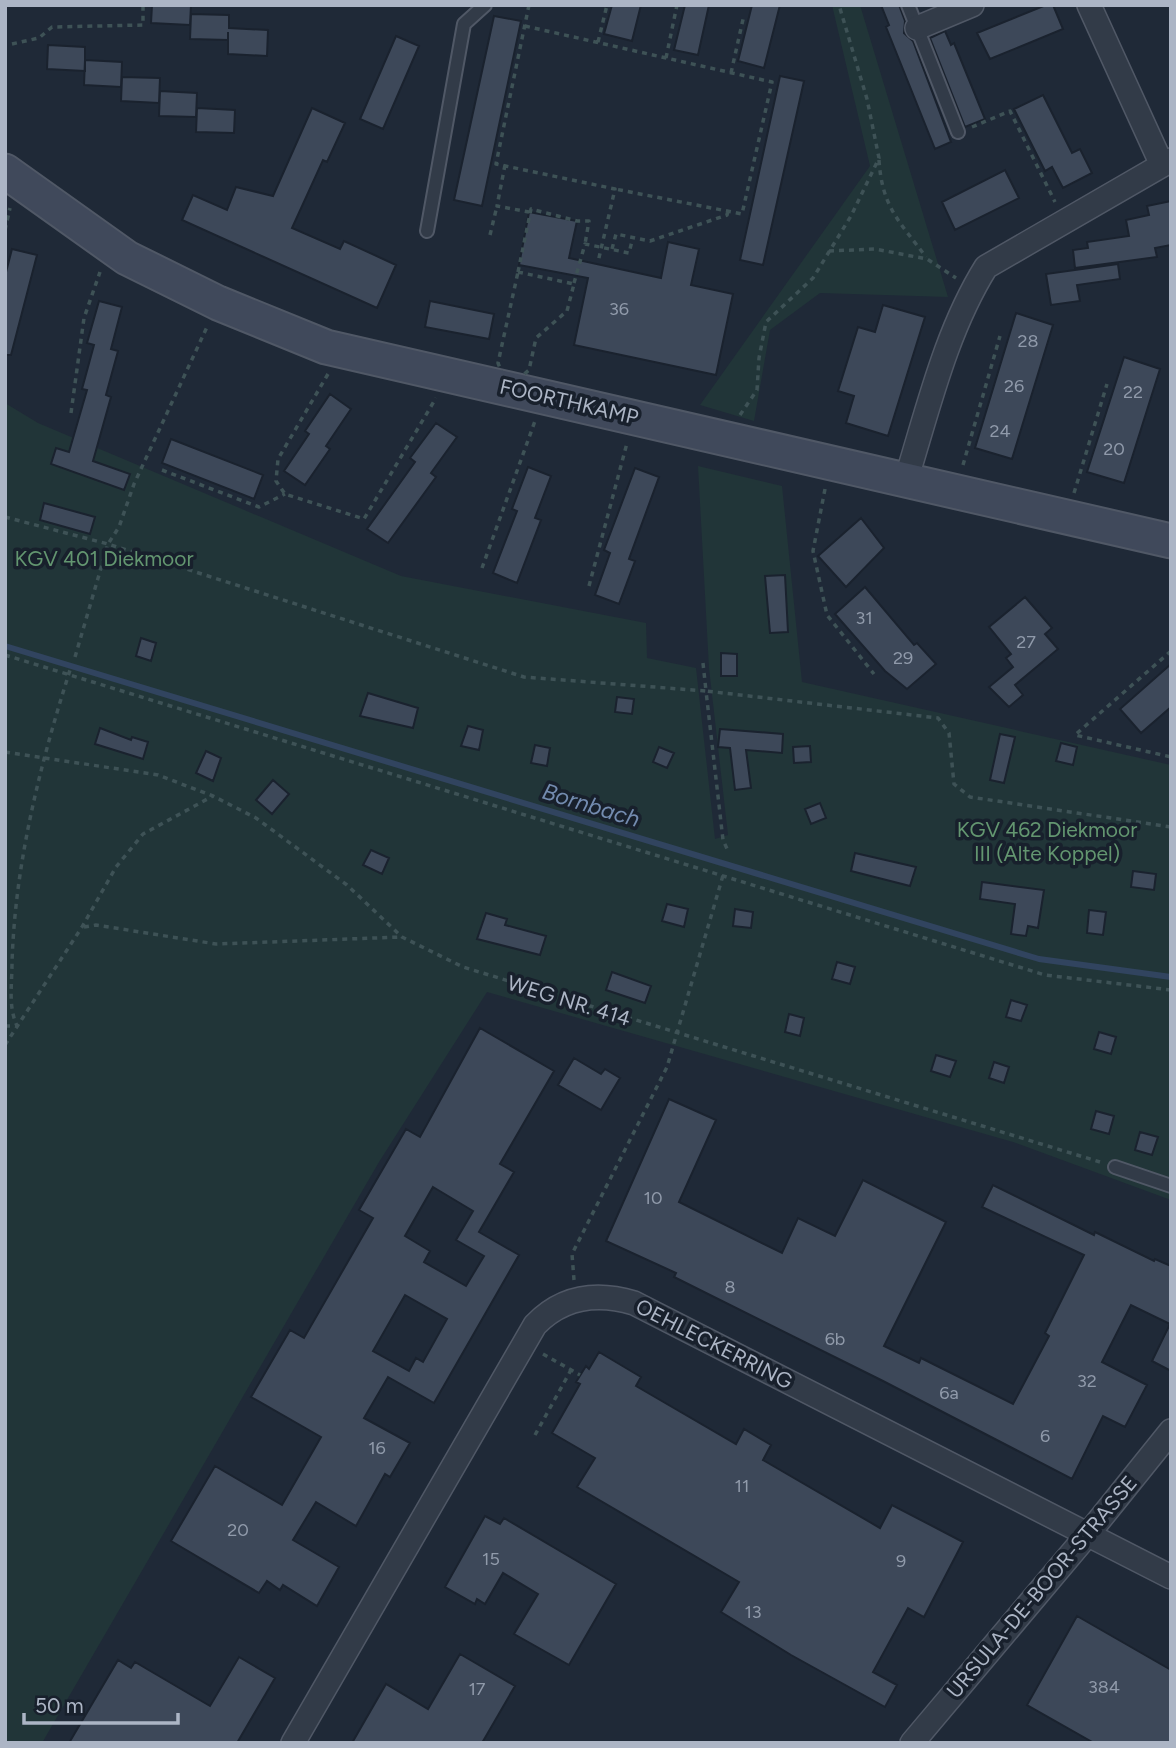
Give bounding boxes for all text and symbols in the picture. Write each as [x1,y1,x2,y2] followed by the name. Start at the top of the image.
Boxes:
[609,298,629,320] house number: 36
[1017,330,1039,352] house number: 28
[497,373,641,430] street label: FOORTHKAMP
[1004,375,1024,397] house number: 26
[1123,381,1143,403] house number: 22
[989,420,1011,442] house number: 24
[1103,438,1125,460] house number: 20
[14,546,194,571] park label: KGV 401 Diekmoor
[855,607,873,629] house number: 31
[1016,631,1036,653] house number: 27
[893,647,913,669] house number: 29
[539,777,643,833] water label: Bornbach
[957,817,1137,866] park label: KGV 462 Diekmoor III (Alte Koppel)
[505,970,634,1031] street label: WEG NR. 414
[644,1187,662,1209] house number: 10
[724,1276,736,1298] house number: 8
[632,1293,797,1394] street label: OEHLECKERRING
[825,1328,845,1350] house number: 6b
[1077,1370,1097,1392] house number: 32
[939,1382,959,1404] house number: 6a
[1040,1425,1050,1447] house number: 6
[368,1437,386,1459] house number: 16
[941,1470,1142,1703] street label: URSULA-DE-BOOR-STRASSE
[735,1475,749,1497] house number: 11
[227,1519,249,1541] house number: 20
[482,1548,500,1570] house number: 15
[896,1550,906,1572] house number: 9
[744,1601,762,1623] house number: 13
[1088,1676,1120,1698] house number: 384
[468,1678,486,1700] house number: 17
[24,1682,178,1726] scale bar
[35,1693,84,1718] text: 50 m

